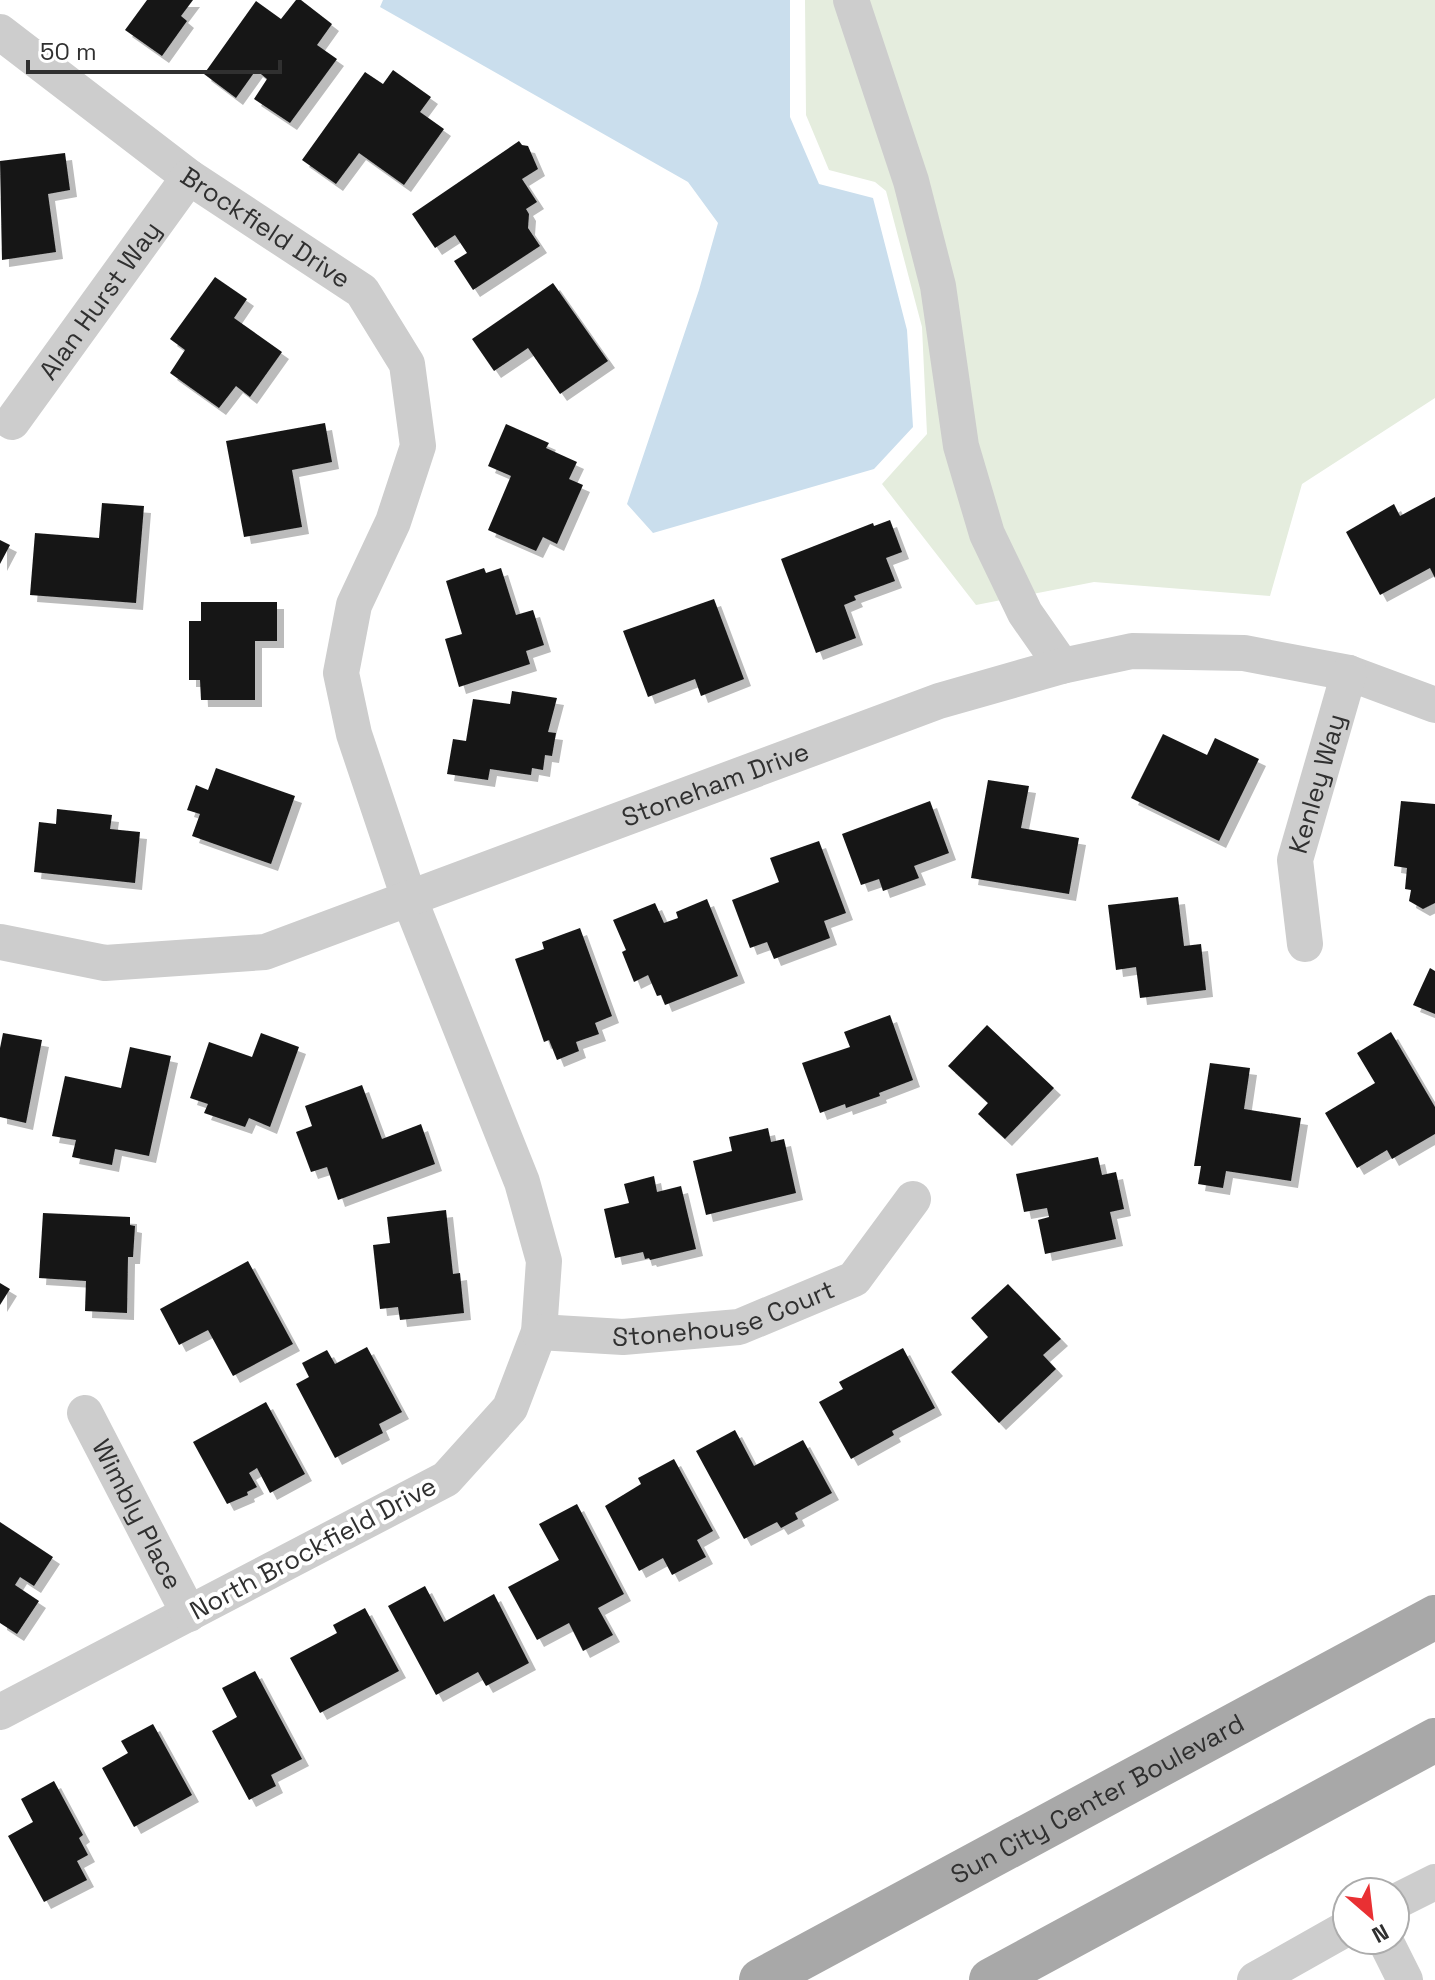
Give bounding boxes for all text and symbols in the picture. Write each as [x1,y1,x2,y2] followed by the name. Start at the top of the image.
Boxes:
[28,24,280,74] scale bar
[40,36,97,67] text: 50 m
[174,159,357,296] street label: Brockfield Drive
[31,214,169,386] street label: Alan Hurst Way
[1281,710,1353,858] street label: Kenley Way
[617,734,814,835] street label: Stoneham Drive
[611,1272,840,1354] street label: Stonehouse Court
[84,1433,190,1595] street label: Wimbly Place
[184,1469,442,1627] street label: North Brockfield Drive
[945,1706,1250,1892] street label: Sun City Center Boulevard
[1331,1876,1411,1956] north arrow
[1367,1918,1393,1949] text: N

